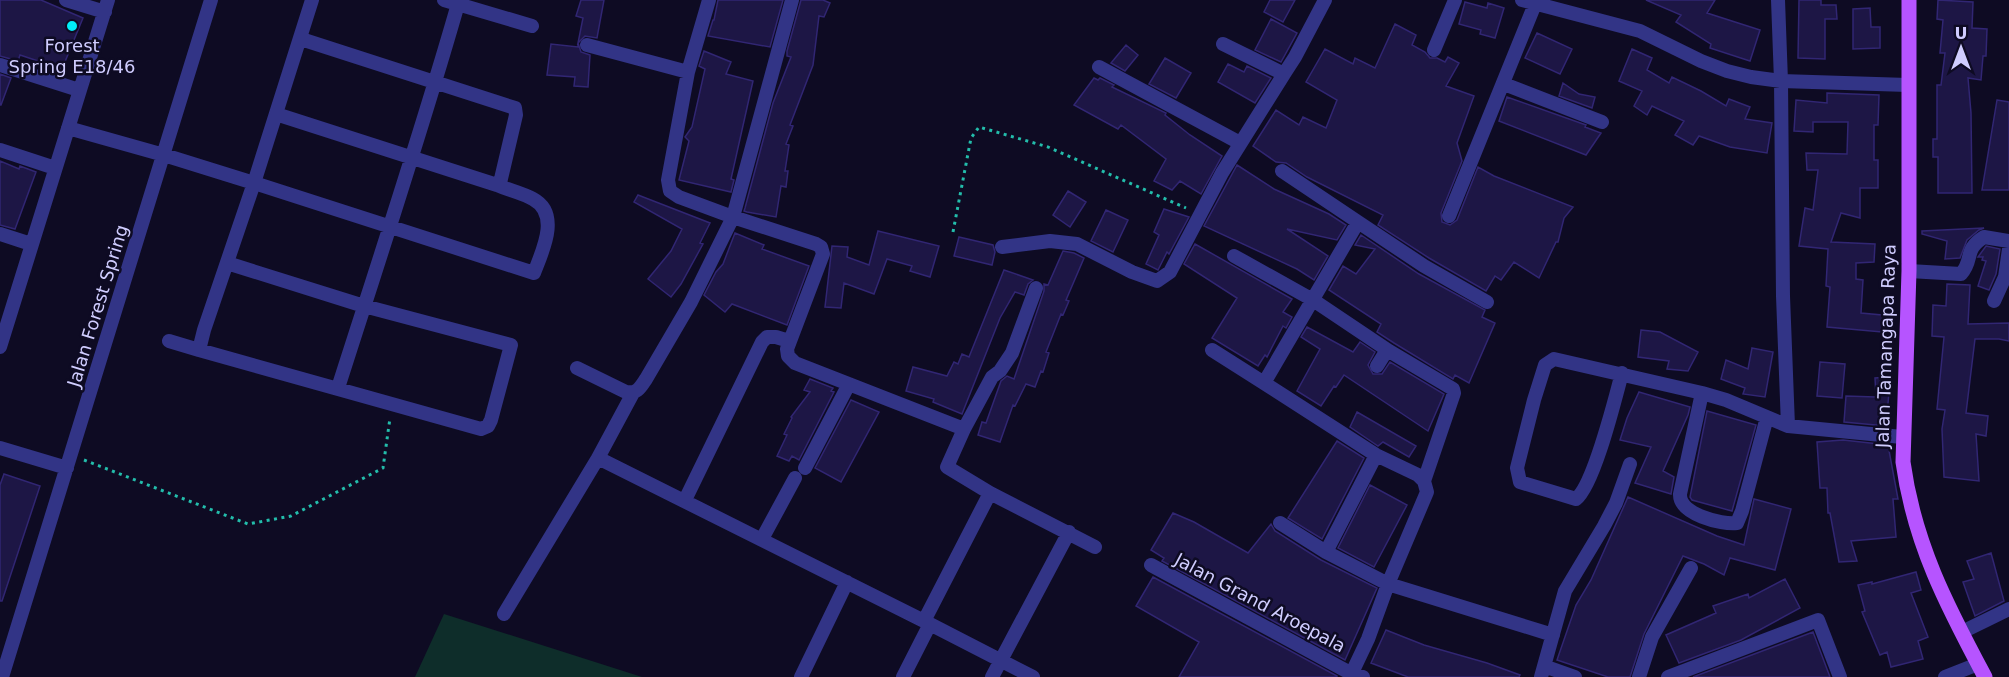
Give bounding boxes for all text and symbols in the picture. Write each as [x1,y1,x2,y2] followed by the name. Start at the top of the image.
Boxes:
[1931,18,1991,78] north arrow
[65,19,79,33] marker: Forest Spring E18/46
[1955,24,1968,43] text: U
[8,35,136,77] place label: Forest Spring E18/46
[63,222,132,390] street label: Jalan Forest Spring
[1871,244,1900,449] street label: Jalan Tamangapa Raya
[1170,548,1349,657] street label: Jalan Grand Aroepala

